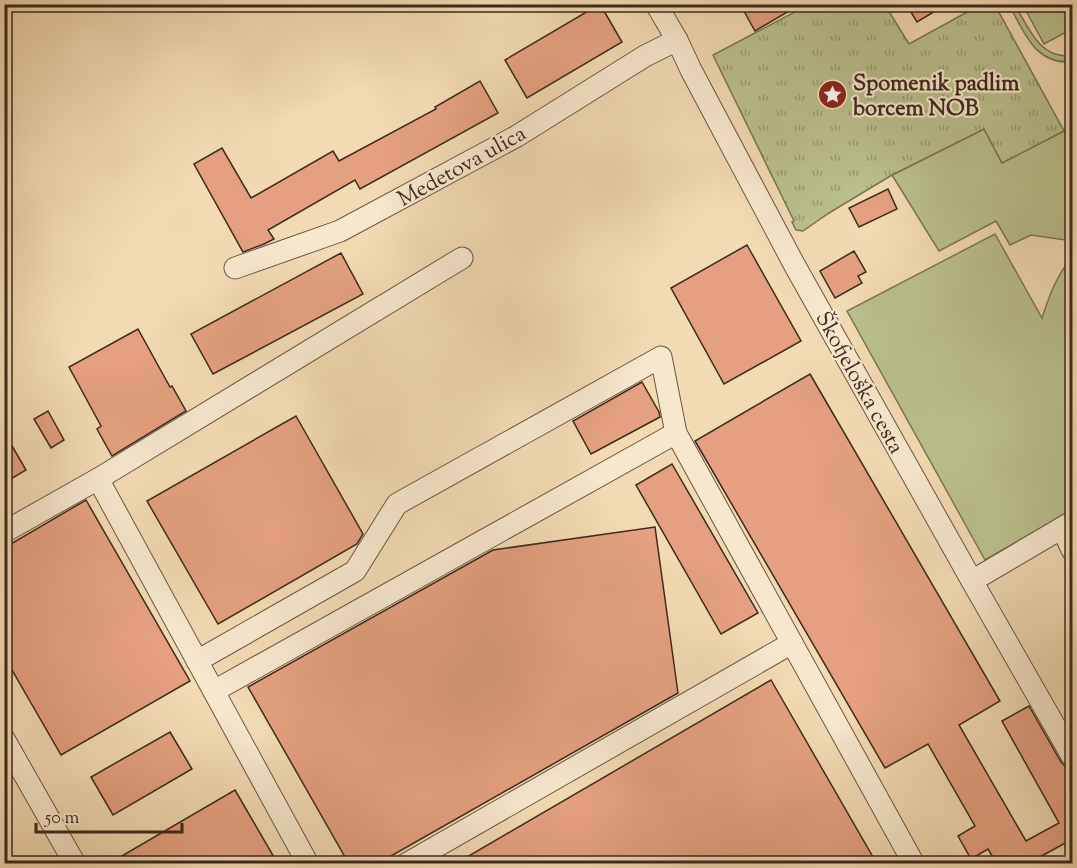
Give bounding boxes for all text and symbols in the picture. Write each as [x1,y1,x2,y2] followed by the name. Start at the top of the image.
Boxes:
[852,69,1020,126] place label: Spomenik padlim borcem NOB
[816,79,848,111] place icon: Spomenik padlim borcem NOB
[392,119,533,216] street label: Medetova ulica
[806,306,912,460] street label: Škofjeloška cesta
[36,796,182,834] scale bar
[44,806,80,832] text: 50 m

